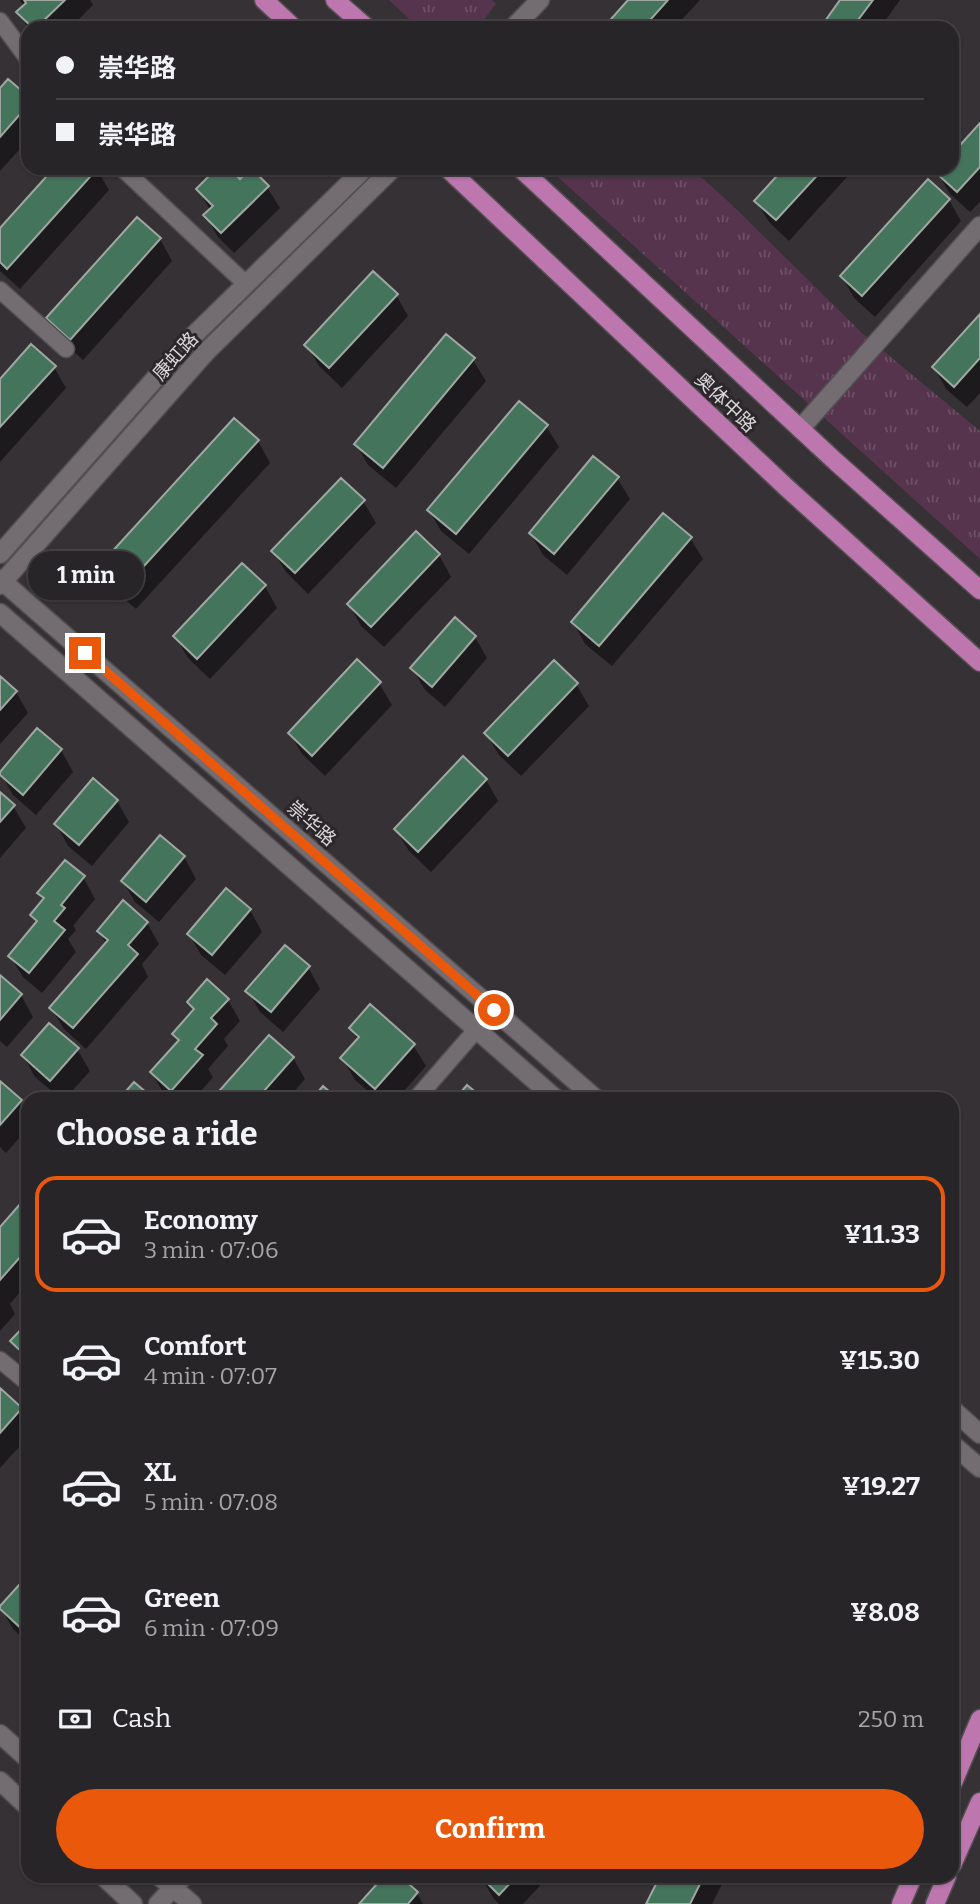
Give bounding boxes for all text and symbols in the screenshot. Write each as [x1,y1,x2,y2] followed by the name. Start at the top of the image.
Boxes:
[98,53,176,84] text: 崇华路
[98,120,176,151] text: 崇华路
[148,327,203,385] street label: 康虹路
[690,368,761,437] street label: 奥体中路
[27,552,143,600] callout: 1 min
[57,561,115,589] text: 1 min
[69,637,101,669] route end
[283,796,341,851] street label: 崇华路
[478,994,510,1026] route start
[56,1115,257,1153] text: Choose a ride
[60,1203,123,1266] icon: car
[144,1205,258,1236] text: Economy
[844,1219,920,1250] text: ¥11.33
[144,1236,279,1264] text: 3 min · 07:06
[60,1329,123,1392] icon: car
[144,1331,247,1362] text: Comfort
[839,1345,920,1376] text: ¥15.30
[144,1362,277,1390] text: 4 min · 07:07
[60,1455,123,1518] icon: car
[144,1457,176,1488] text: XL
[842,1471,920,1502] text: ¥19.27
[144,1488,278,1516] text: 5 min · 07:08
[60,1581,123,1644] icon: car
[144,1583,220,1614] text: Green
[850,1597,920,1628] text: ¥8.08
[144,1614,279,1642] text: 6 min · 07:09
[56,1700,94,1738] icon: cash
[112,1703,171,1734] text: Cash
[858,1705,924,1733] text: 250 m
[56,1789,924,1869] button: Confirm

